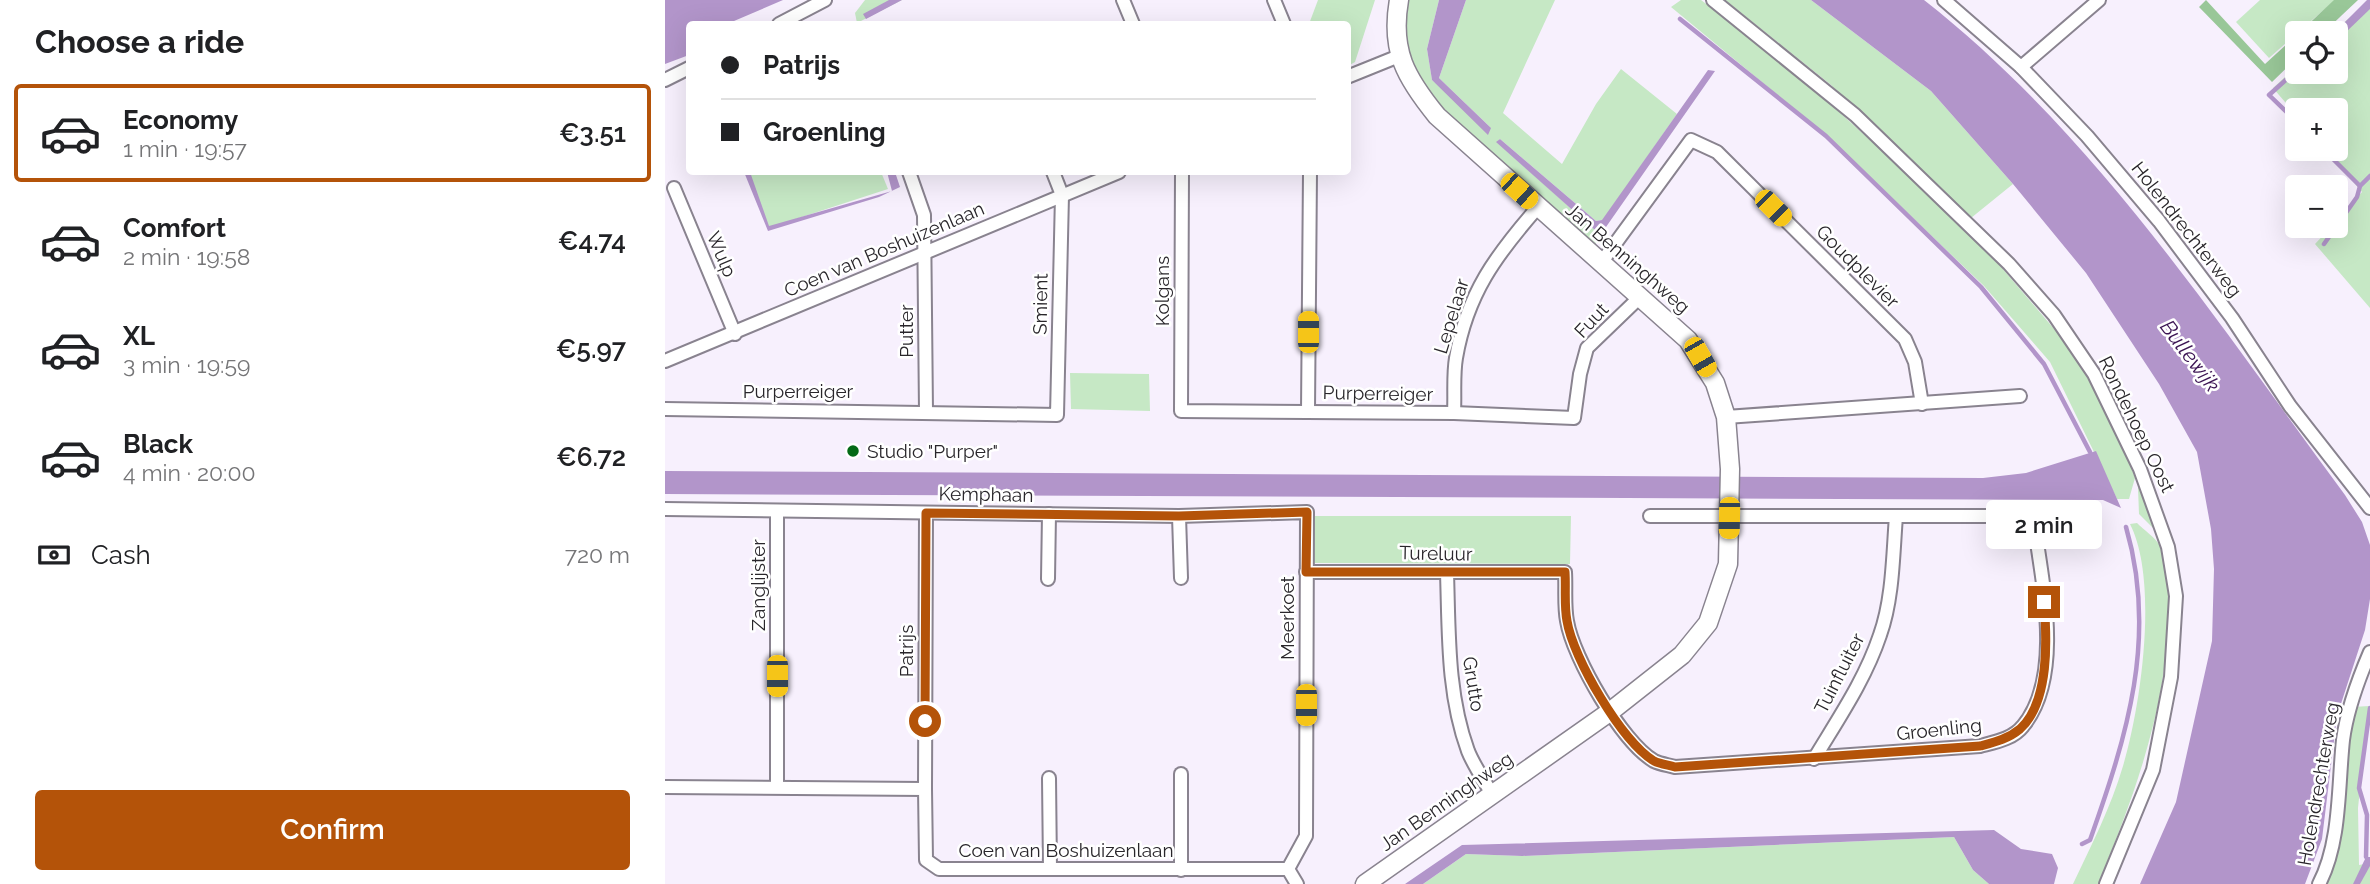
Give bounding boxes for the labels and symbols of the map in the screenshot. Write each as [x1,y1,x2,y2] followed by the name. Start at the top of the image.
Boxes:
[2127,157,2247,301] street label: Holendrechterweg
[1497,169,1542,213] car
[1751,186,1796,230] car
[781,197,987,301] street label: Coen van Boshuizenlaan
[1562,198,1694,318] street label: Jan Benninghweg
[1812,220,1904,312] street label: Goudplevier
[703,228,741,280] street label: Wulp
[1151,256,1173,326] street label: Kolgans
[1028,272,1052,335] street label: Smient
[1429,275,1473,356] street label: Lepelaar
[1569,298,1613,342] street label: Fuut
[895,304,917,358] street label: Putter
[1298,311,1319,353] car
[2155,315,2226,397] water label: Bullewijk
[1681,334,1720,380] car
[2095,352,2180,496] street label: Rondehoep Oost
[743,380,854,402] street label: Purperreiger
[1323,381,1434,405] street label: Purperreiger
[867,440,998,462] place label: Studio "Purper"
[845,443,861,459] marker: Studio "Purper"
[938,482,1034,506] street label: Kemphaan
[1719,497,1740,539] car
[1986,500,2102,550] callout: 2 min
[747,539,769,631] street label: Zanglijster
[1399,541,1473,565] street label: Tureluur
[1276,575,1298,660] street label: Meerkoet
[2028,586,2060,618] route end
[895,625,917,677] street label: Patrijs
[1809,629,1869,717] street label: Tuinfluiter
[767,655,788,697] car
[1459,655,1489,713] street label: Grutto
[1296,684,1317,726] car
[2293,701,2343,867] street label: Holendrechterweg
[909,705,941,737] route start
[1895,714,1983,744] street label: Groenling
[1375,747,1517,855] street label: Jan Benninghweg
[958,839,1174,861] street label: Coen van Boshuizenlaan

